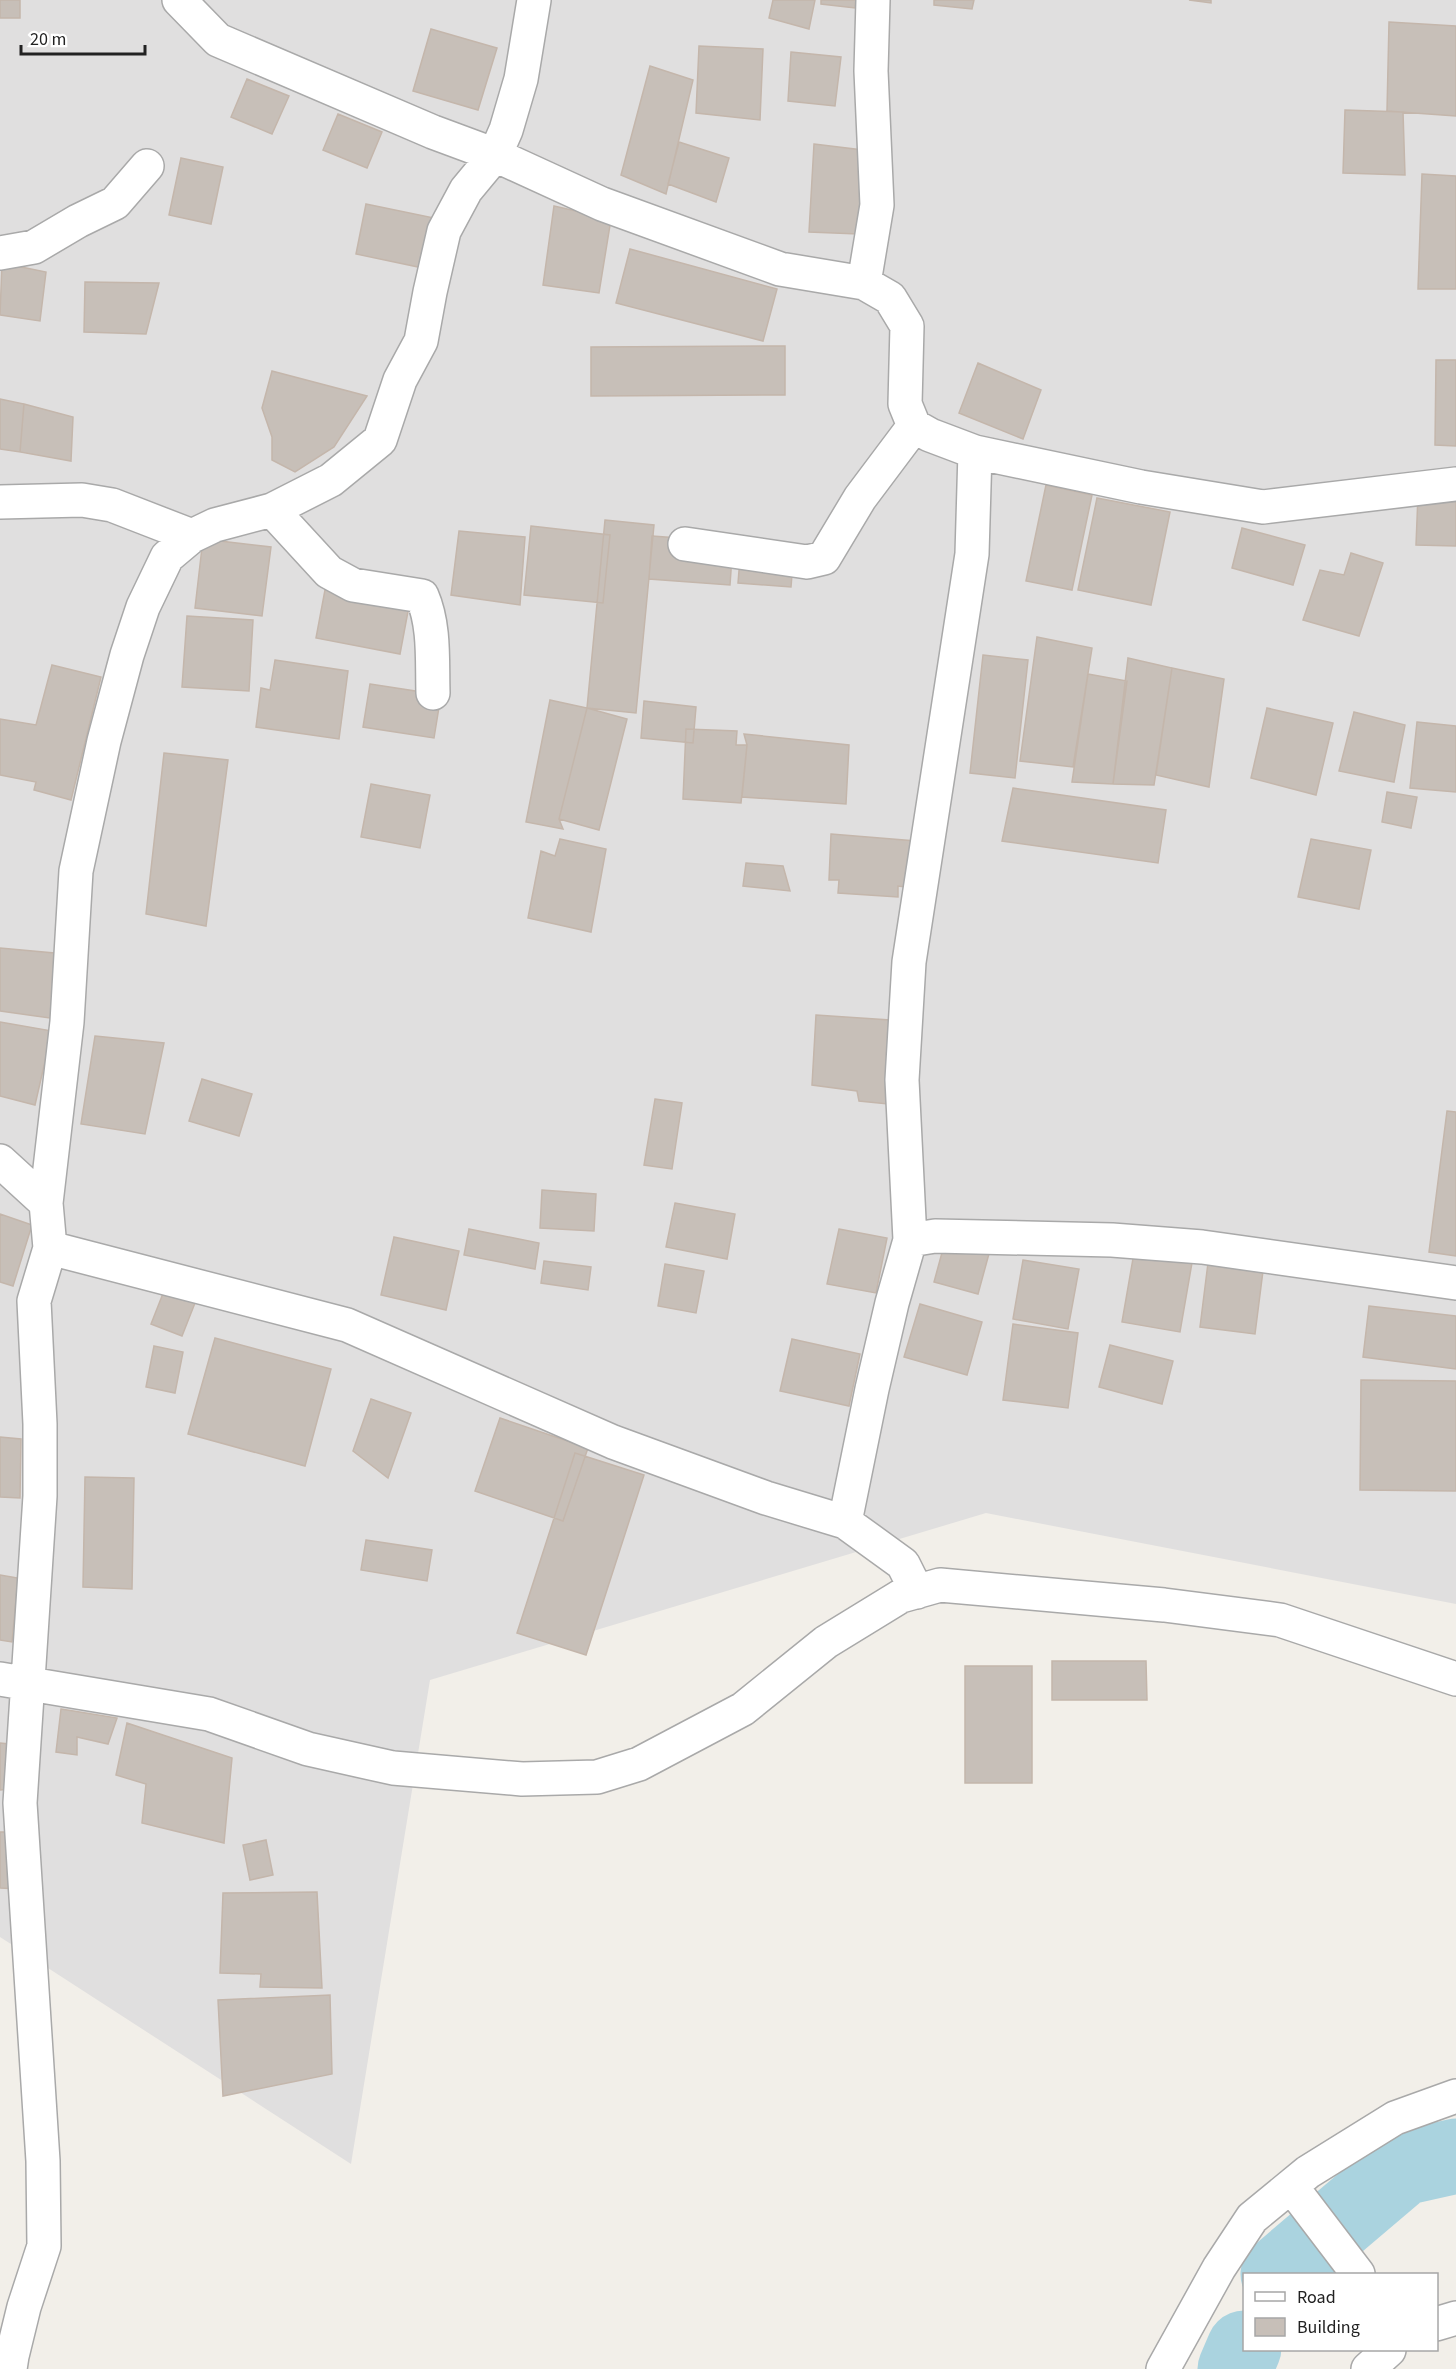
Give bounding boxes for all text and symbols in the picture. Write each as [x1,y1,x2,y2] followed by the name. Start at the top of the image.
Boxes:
[21,18,146,56] scale bar
[30,27,66,52] text: 20 m
[1243,2273,1438,2351] legend
[1297,2285,1336,2310] text: Road
[1297,2315,1360,2340] text: Building

